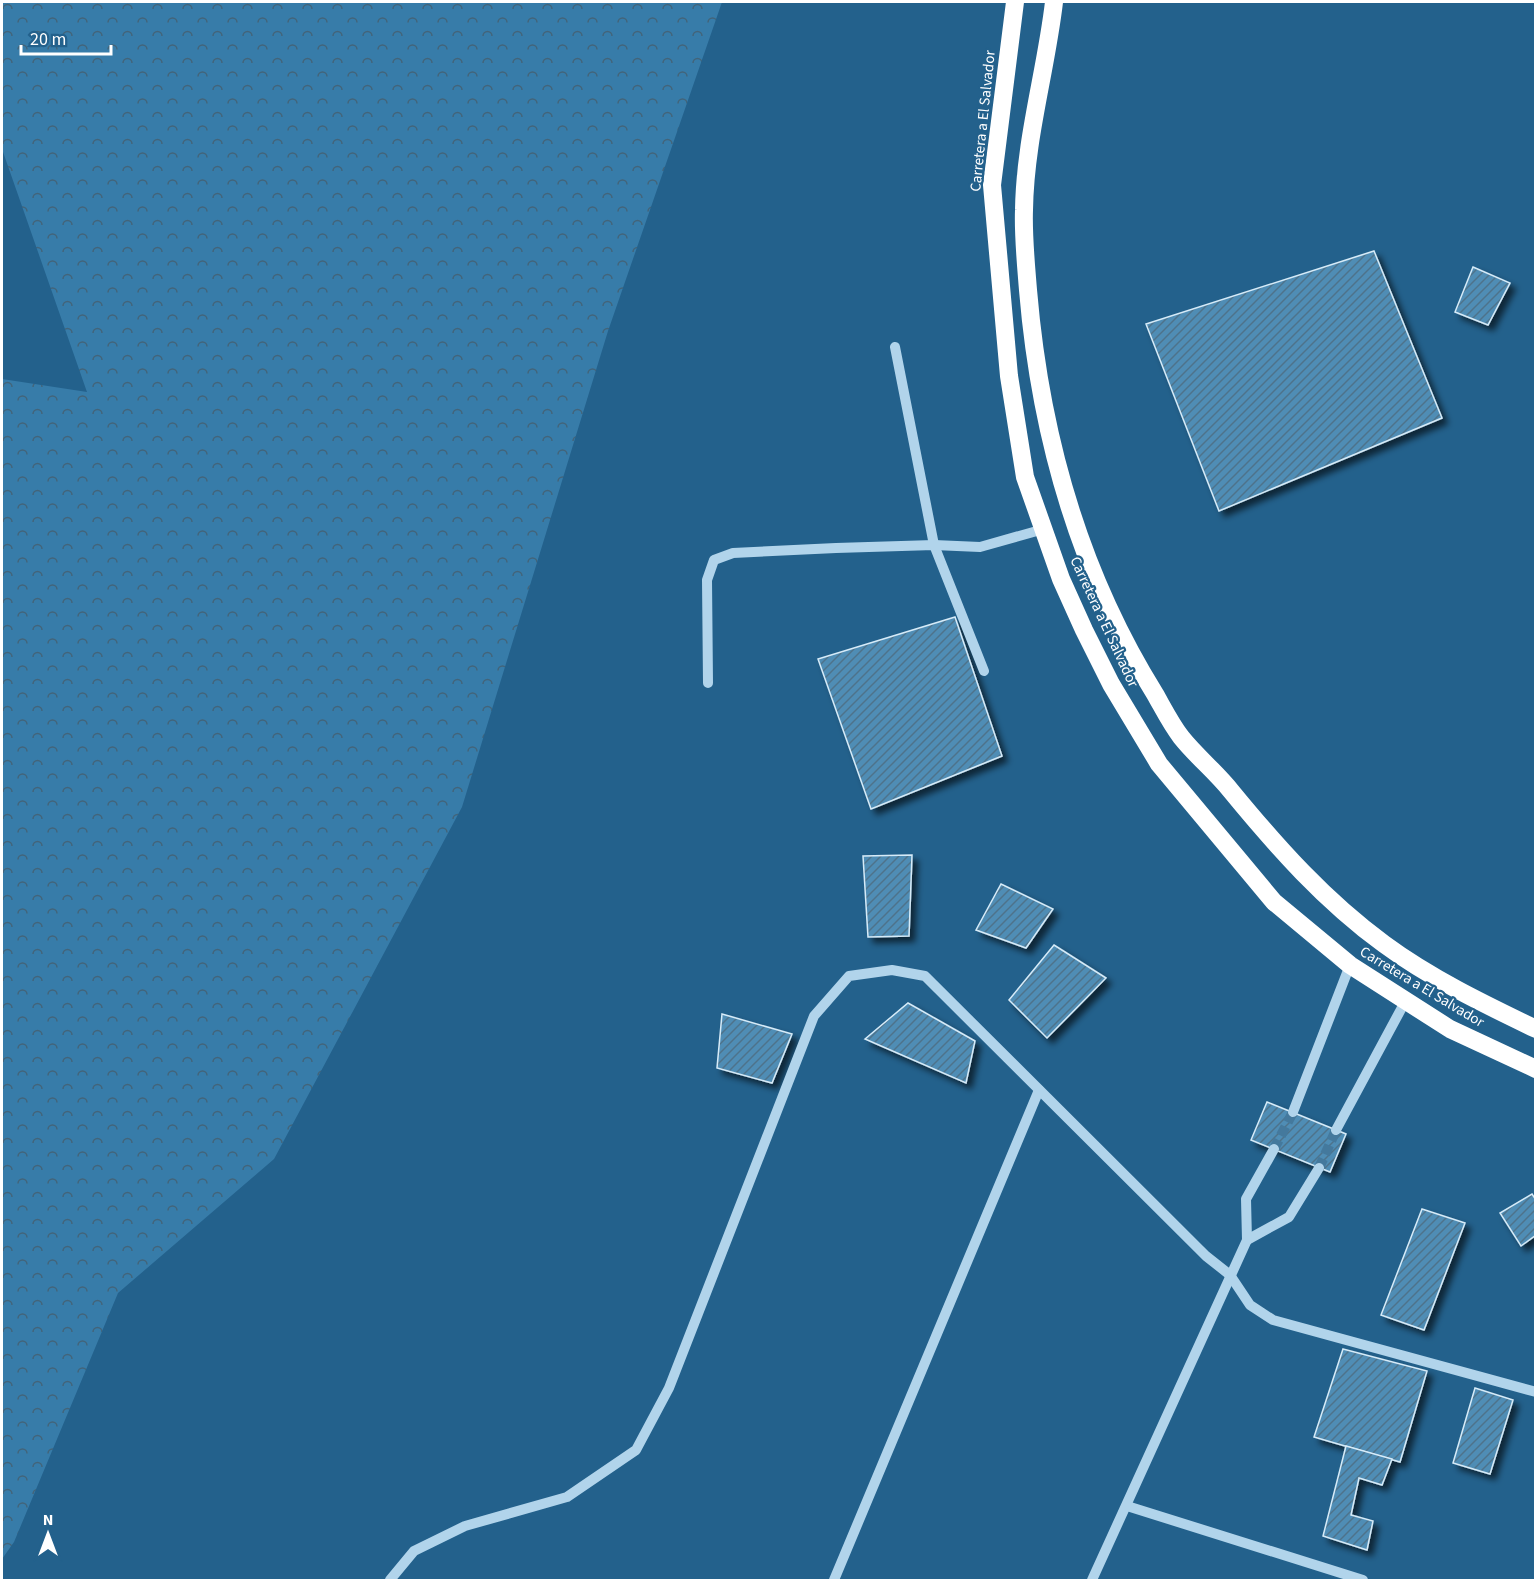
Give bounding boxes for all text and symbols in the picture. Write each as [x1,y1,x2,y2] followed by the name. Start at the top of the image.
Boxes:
[21,18,111,56] scale bar
[30,27,66,52] text: 20 m
[965,49,1001,193] street label: Carretera a El Salvador
[1064,553,1144,691] street label: Carretera a El Salvador
[1356,941,1489,1033] street label: Carretera a El Salvador
[18,1504,78,1564] north arrow
[43,1509,53,1531] text: N

